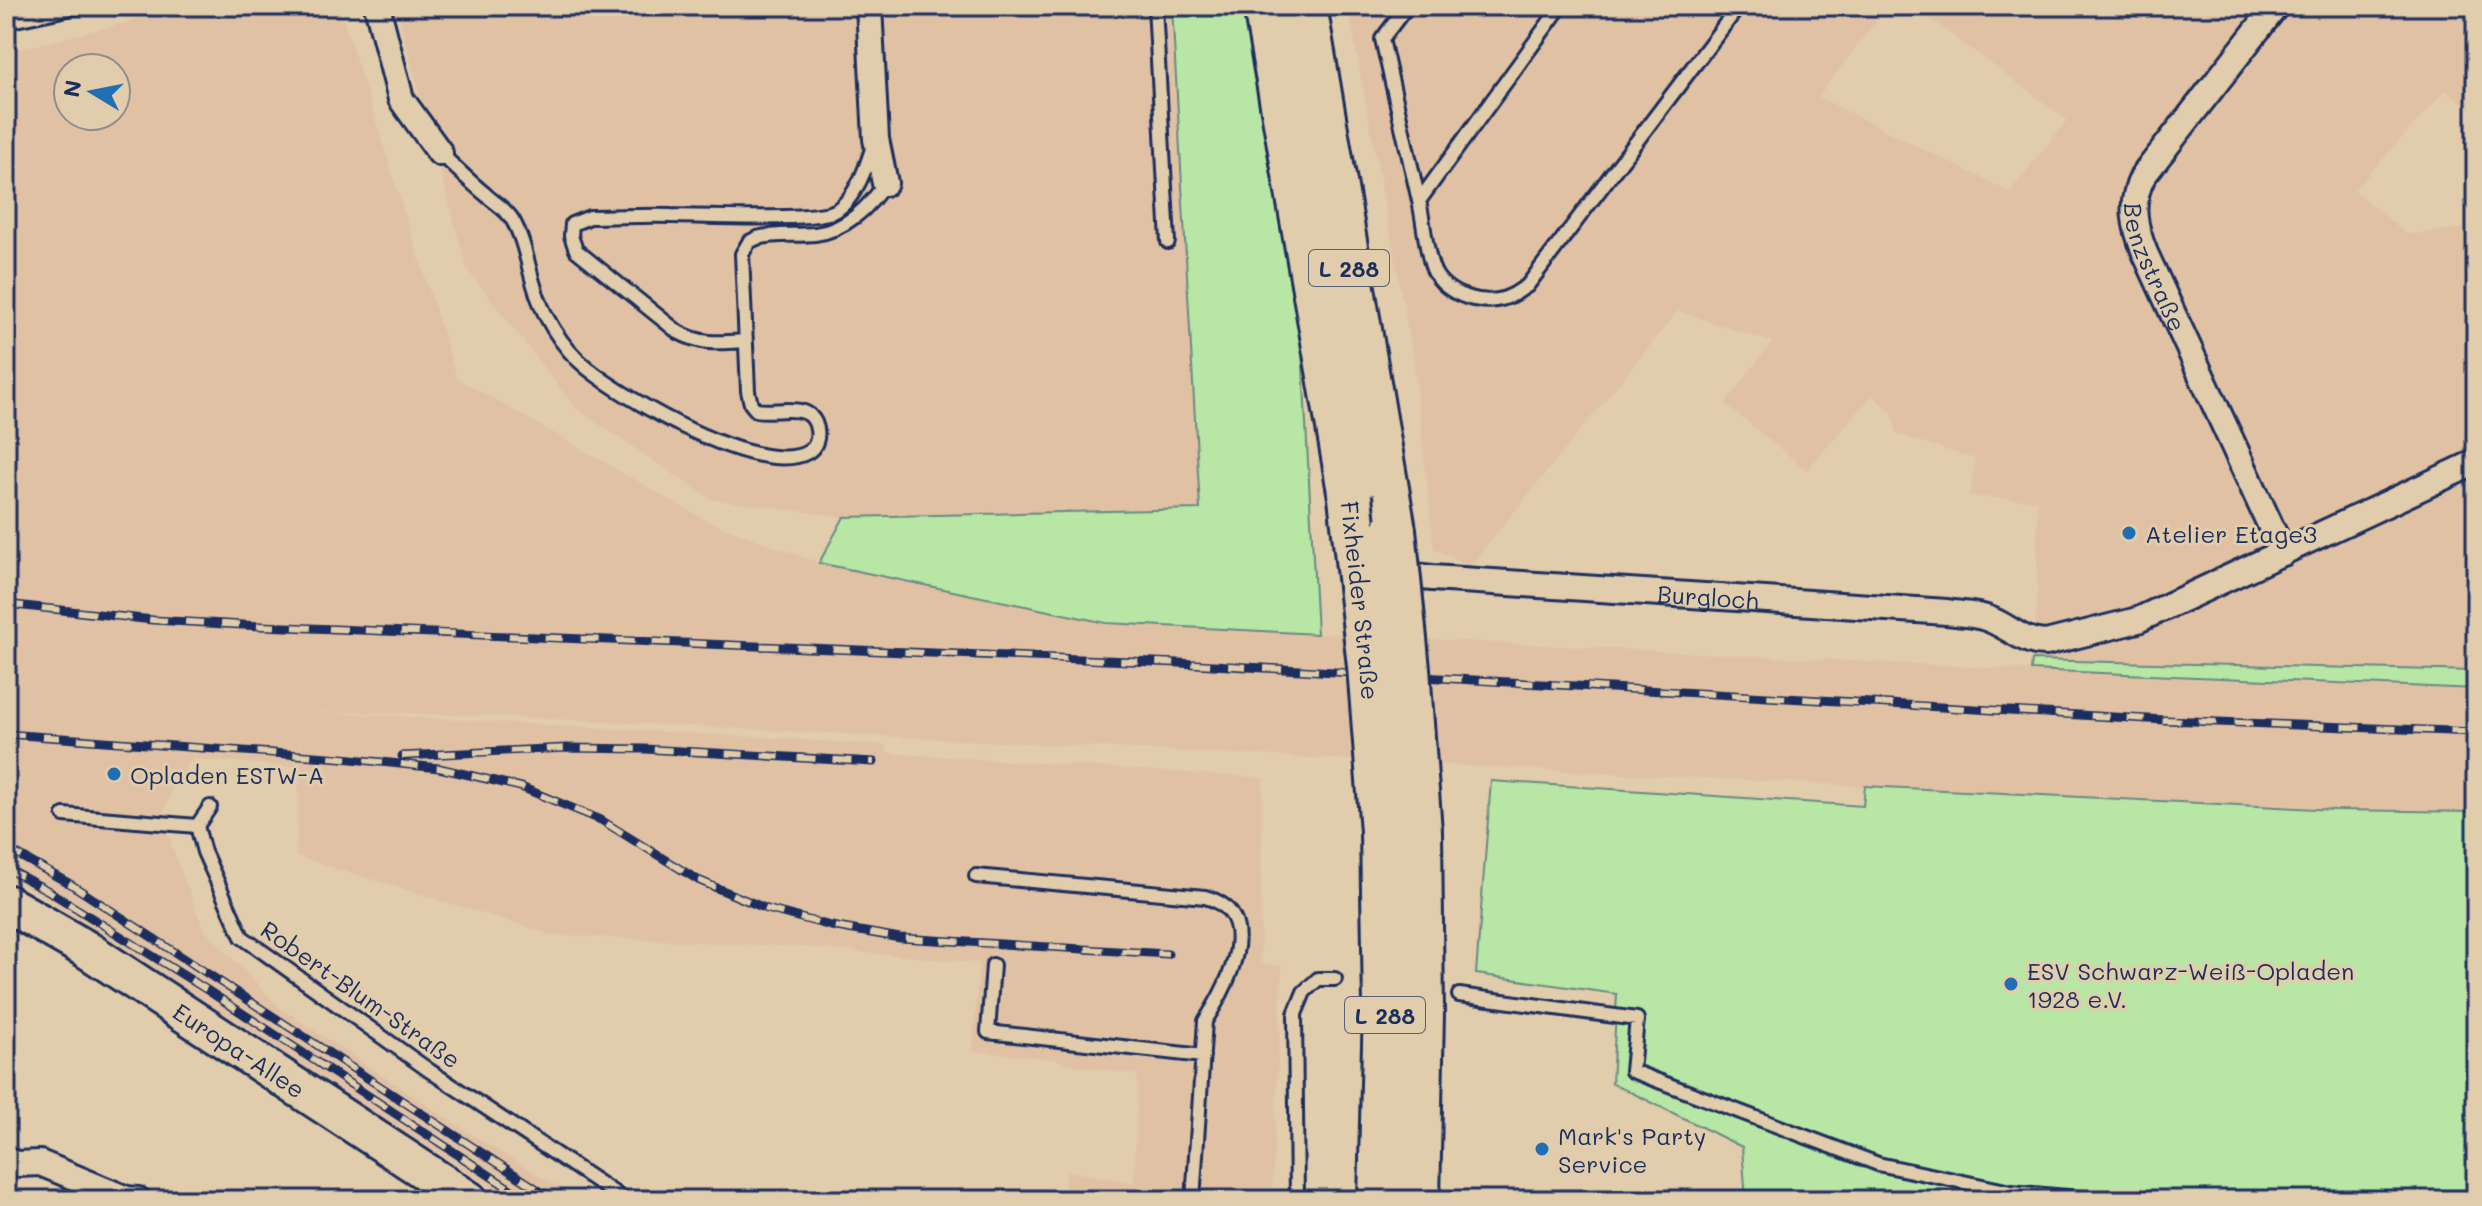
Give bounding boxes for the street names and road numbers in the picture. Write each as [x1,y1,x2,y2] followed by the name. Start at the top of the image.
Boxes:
[2119,203,2194,336] street label: Benzstraße
[1309,250,1389,286] road number: L 288
[1335,499,1387,701] street label: Fixheider Straße
[1656,577,1760,615] street label: Burgloch
[255,913,467,1075] street label: Robert-Blum-Straße
[168,995,312,1104] street label: Europa-Allee
[1345,997,1425,1033] road number: L 288

